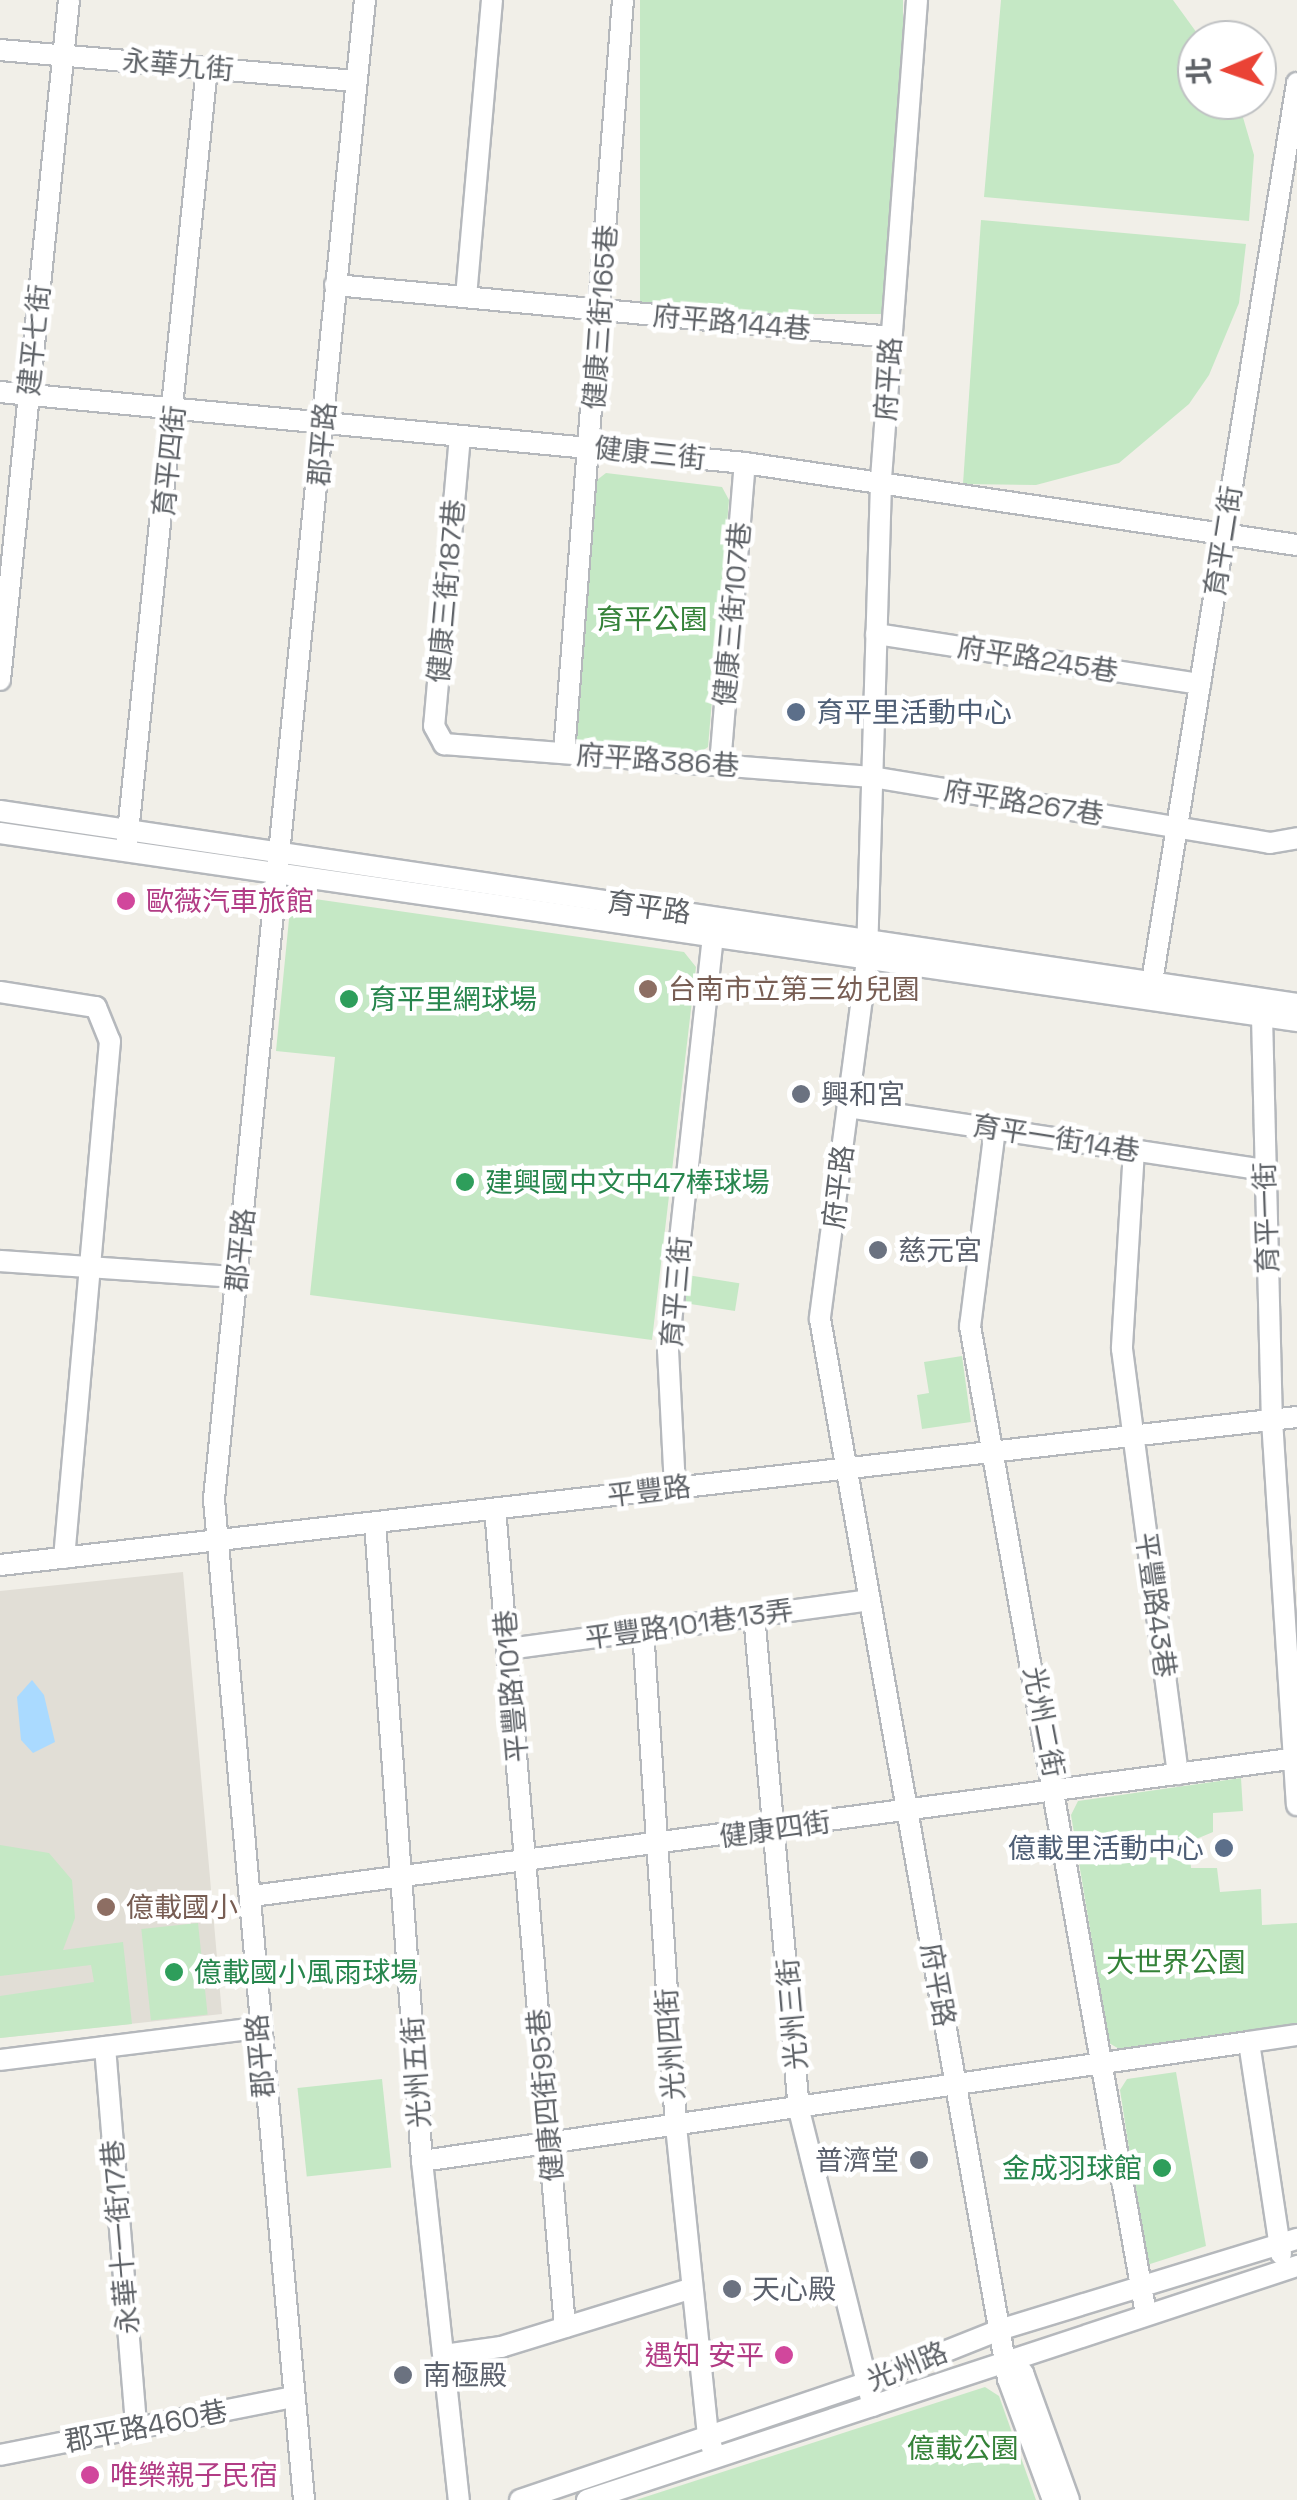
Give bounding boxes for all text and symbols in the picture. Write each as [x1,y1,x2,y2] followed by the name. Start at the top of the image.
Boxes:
[1177,20,1277,120] north arrow
[121,43,235,87] street label: 永華九街
[1181,56,1217,86] text: 北
[577,223,623,411] street label: 健康三街165巷
[11,283,57,397] street label: 建平七街
[651,298,813,346] street label: 府平路144巷
[868,336,908,422] street label: 府平路
[302,401,342,487] street label: 郡平路
[146,404,192,518] street label: 育平四街
[593,430,707,476] street label: 健康三街
[1198,483,1248,599] street label: 育平二街
[421,498,471,684] street label: 健康三街187巷
[707,520,757,708] street label: 健康三街107巷
[596,602,708,636] park label: 育平公園
[955,630,1121,688] street label: 府平路245巷
[816,695,1012,729] place label: 育平里活動中心
[785,701,807,723] marker: 育平里活動中心
[575,738,741,782] street label: 府平路386巷
[942,773,1106,831] street label: 府平路267巷
[146,884,314,918] place label: 歐薇汽車旅館
[605,885,693,929] street label: 育平路
[115,890,137,912] marker: 歐薇汽車旅館
[668,972,920,1006] place label: 台南市立第三幼兒園
[637,978,659,1000] marker: 台南市立第三幼兒園
[369,982,537,1016] place label: 育平里網球場
[338,988,360,1010] marker: 育平里網球場
[821,1077,905,1111] place label: 興和宮
[790,1083,812,1105] marker: 興和宮
[970,1108,1142,1168] street label: 育平一街14巷
[816,1143,860,1231] street label: 府平路
[1247,1161,1285,1275] street label: 育平一街
[485,1165,769,1199] place label: 建興國中文中47棒球場
[454,1171,476,1193] marker: 建興國中文中47棒球場
[219,1206,261,1294] street label: 郡平路
[898,1233,982,1267] place label: 慈元宮
[654,1235,698,1349] street label: 育平三街
[867,1239,889,1261] marker: 慈元宮
[605,1469,693,1513] street label: 平豐路
[1129,1530,1183,1680] street label: 平豐路43巷
[583,1593,795,1655] street label: 平豐路101巷13弄
[488,1608,534,1764] street label: 平豐路101巷
[1017,1664,1071,1780] street label: 光州二街
[717,1805,833,1853] street label: 健康四街
[1008,1831,1204,1865] place label: 億載里活動中心
[1213,1837,1235,1859] marker: 億載里活動中心
[126,1890,238,1924] place label: 億載國小
[95,1896,117,1918] marker: 億載國小
[914,1941,962,2029] street label: 府平路
[1106,1945,1246,1979] park label: 大世界公園
[194,1955,418,1989] place label: 億載國小風雨球場
[770,1957,814,2071] street label: 光州三街
[163,1961,185,1983] marker: 億載國小風雨球場
[649,1987,691,2101] street label: 光州四街
[521,2007,569,2183] street label: 健康四街95巷
[240,2013,280,2099] street label: 郡平路
[395,2015,437,2129] street label: 光州五街
[95,2138,145,2336] street label: 永華十一街17巷
[815,2143,899,2177] place label: 普濟堂
[908,2149,930,2171] marker: 普濟堂
[1002,2151,1142,2185] place label: 金成羽球館
[1151,2157,1173,2179] marker: 金成羽球館
[752,2272,836,2306] place label: 天心殿
[721,2278,743,2300] marker: 天心殿
[862,2335,952,2397] street label: 光州路
[645,2338,764,2372] place label: 遇知 安平
[773,2344,795,2366] marker: 遇知 安平
[423,2358,507,2392] place label: 南極殿
[392,2364,414,2386] marker: 南極殿
[62,2394,230,2458] street label: 郡平路460巷
[907,2431,1019,2465] park label: 億載公園
[110,2458,278,2492] place label: 唯樂親子民宿
[79,2464,101,2486] marker: 唯樂親子民宿

